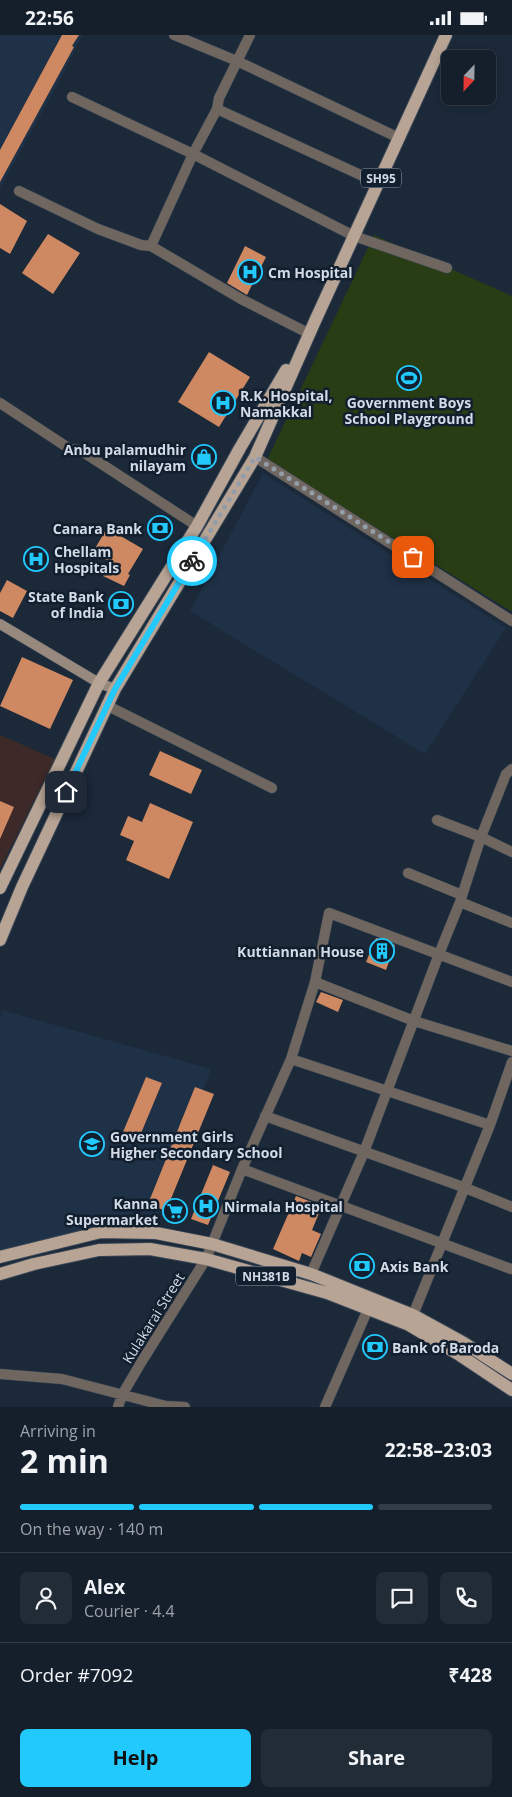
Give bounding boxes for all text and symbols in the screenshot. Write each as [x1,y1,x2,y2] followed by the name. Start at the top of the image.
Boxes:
[25,5,74,31] text: 22:56
[441,50,496,105] north arrow
[441,50,496,105] map controls
[361,169,401,187] road number: SH95
[237,259,263,285] hospital icon: Cm Hospital
[268,263,353,282] place label: Cm Hospital
[396,365,422,391] sports icon: Government Boys School Playground
[240,386,332,421] place label: R.K. Hospital, Namakkal
[210,390,236,416] hospital icon: R.K. Hospital, Namakkal
[344,393,474,428] place label: Government Boys School Playground
[64,440,187,475] place label: Anbu palamudhir nilayam
[191,444,217,470] shop icon: Anbu palamudhir nilayam
[147,515,173,541] bank icon: Canara Bank
[53,519,142,538] place label: Canara Bank
[167,536,217,586] courier
[392,536,434,578] pin
[54,542,119,577] place label: Chellam Hospitals
[399,543,427,571] icon: bag
[23,546,49,572] hospital icon: Chellam Hospitals
[178,547,206,575] icon: bike
[28,587,104,622] place label: State Bank of India
[108,591,134,617] bank icon: State Bank of India
[45,771,87,813] pin
[52,778,80,806] icon: home
[369,938,395,964] building icon: Kuttiannan House
[237,942,364,961] place label: Kuttiannan House
[110,1127,282,1162] place label: Government Girls Higher Secondary School
[79,1131,105,1157] school or university icon: Government Girls Higher Secondary School
[193,1193,219,1219] hospital icon: Nirmala Hospital
[66,1194,158,1229] place label: Kanna Supermarket
[224,1197,343,1216] place label: Nirmala Hospital
[162,1198,188,1224] supermarket icon: Kanna Supermarket
[349,1253,375,1279] bank icon: Axis Bank
[380,1257,449,1276] place label: Axis Bank
[236,1267,296,1285] road number: NH381B
[118,1269,188,1367] street label: Kulakarai Street
[362,1334,388,1360] bank icon: Bank of Baroda
[392,1338,499,1357] place label: Bank of Baroda
[20,1420,96,1442] text: Arriving in
[385,1437,492,1463] text: 22:58–23:03
[20,1439,109,1482] text: 2 min
[20,1518,163,1540] text: On the way · 140 m
[20,1572,72,1624] button: person
[376,1572,428,1624] button: chat
[440,1572,492,1624] button: phone
[84,1574,125,1600] text: Alex
[84,1600,175,1622] text: Courier · 4.4
[20,1662,133,1688] text: Order #7092
[449,1662,492,1688] text: ₹428
[20,1729,251,1787] button: Help
[261,1729,492,1787] button: Share

